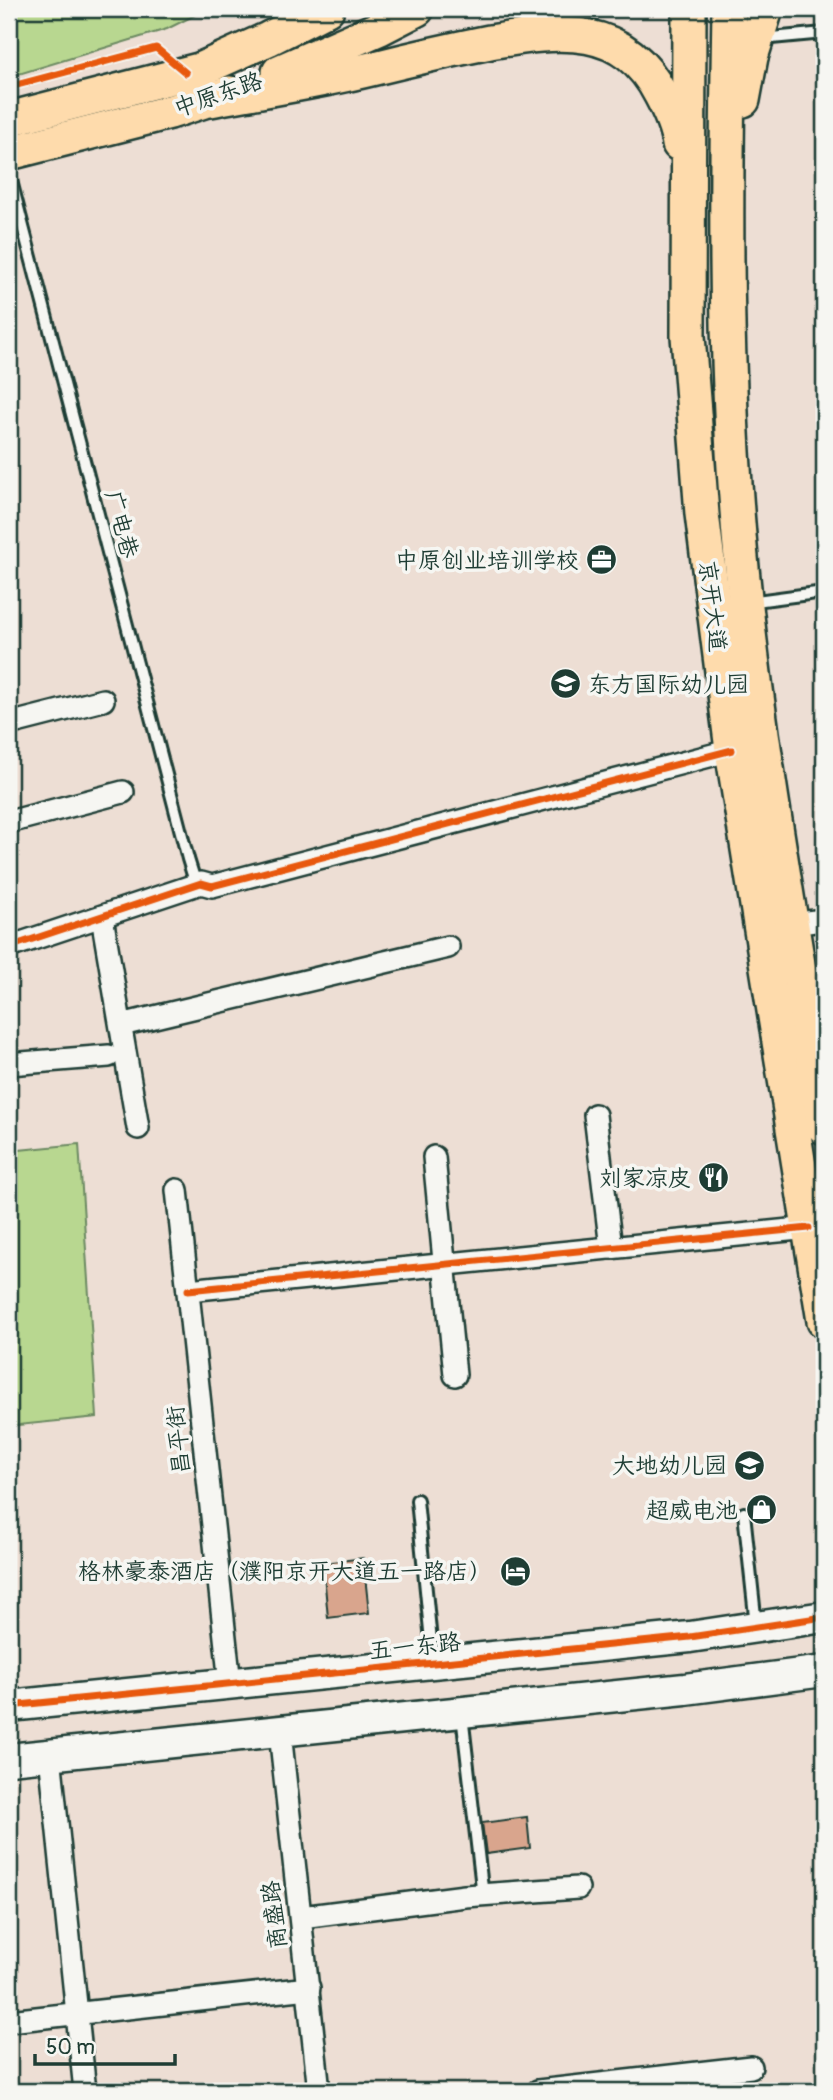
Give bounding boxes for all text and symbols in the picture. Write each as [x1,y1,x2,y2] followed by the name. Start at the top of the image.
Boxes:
[170,66,266,123] street label: 中原东路
[99,487,145,562] street label: 广电巷
[585,543,619,577] office icon: 中原创业培训学校
[395,546,579,575] place label: 中原创业培训学校
[693,559,733,653] street label: 京开大道
[548,667,582,701] school or university icon: 东方国际幼儿园
[588,670,749,699] place label: 东方国际幼儿园
[697,1161,731,1195] restaurant icon: 刘家凉皮
[599,1164,691,1193] place label: 刘家凉皮
[160,1404,197,1476] street label: 昌平街
[733,1448,767,1482] school or university icon: 大地幼儿园
[612,1451,727,1480] place label: 大地幼儿园
[744,1493,778,1527] shop icon: 超威电池
[646,1496,738,1525] place label: 超威电池
[498,1554,532,1588] hotel icon: 格林豪泰酒店（濮阳京开大道五一路店）
[78,1557,492,1586] place label: 格林豪泰酒店（濮阳京开大道五一路店）
[368,1627,462,1666] street label: 五一东路
[256,1879,293,1951] street label: 商盛路
[35,2023,175,2067] scale bar
[46,2034,95,2061] text: 50 m

